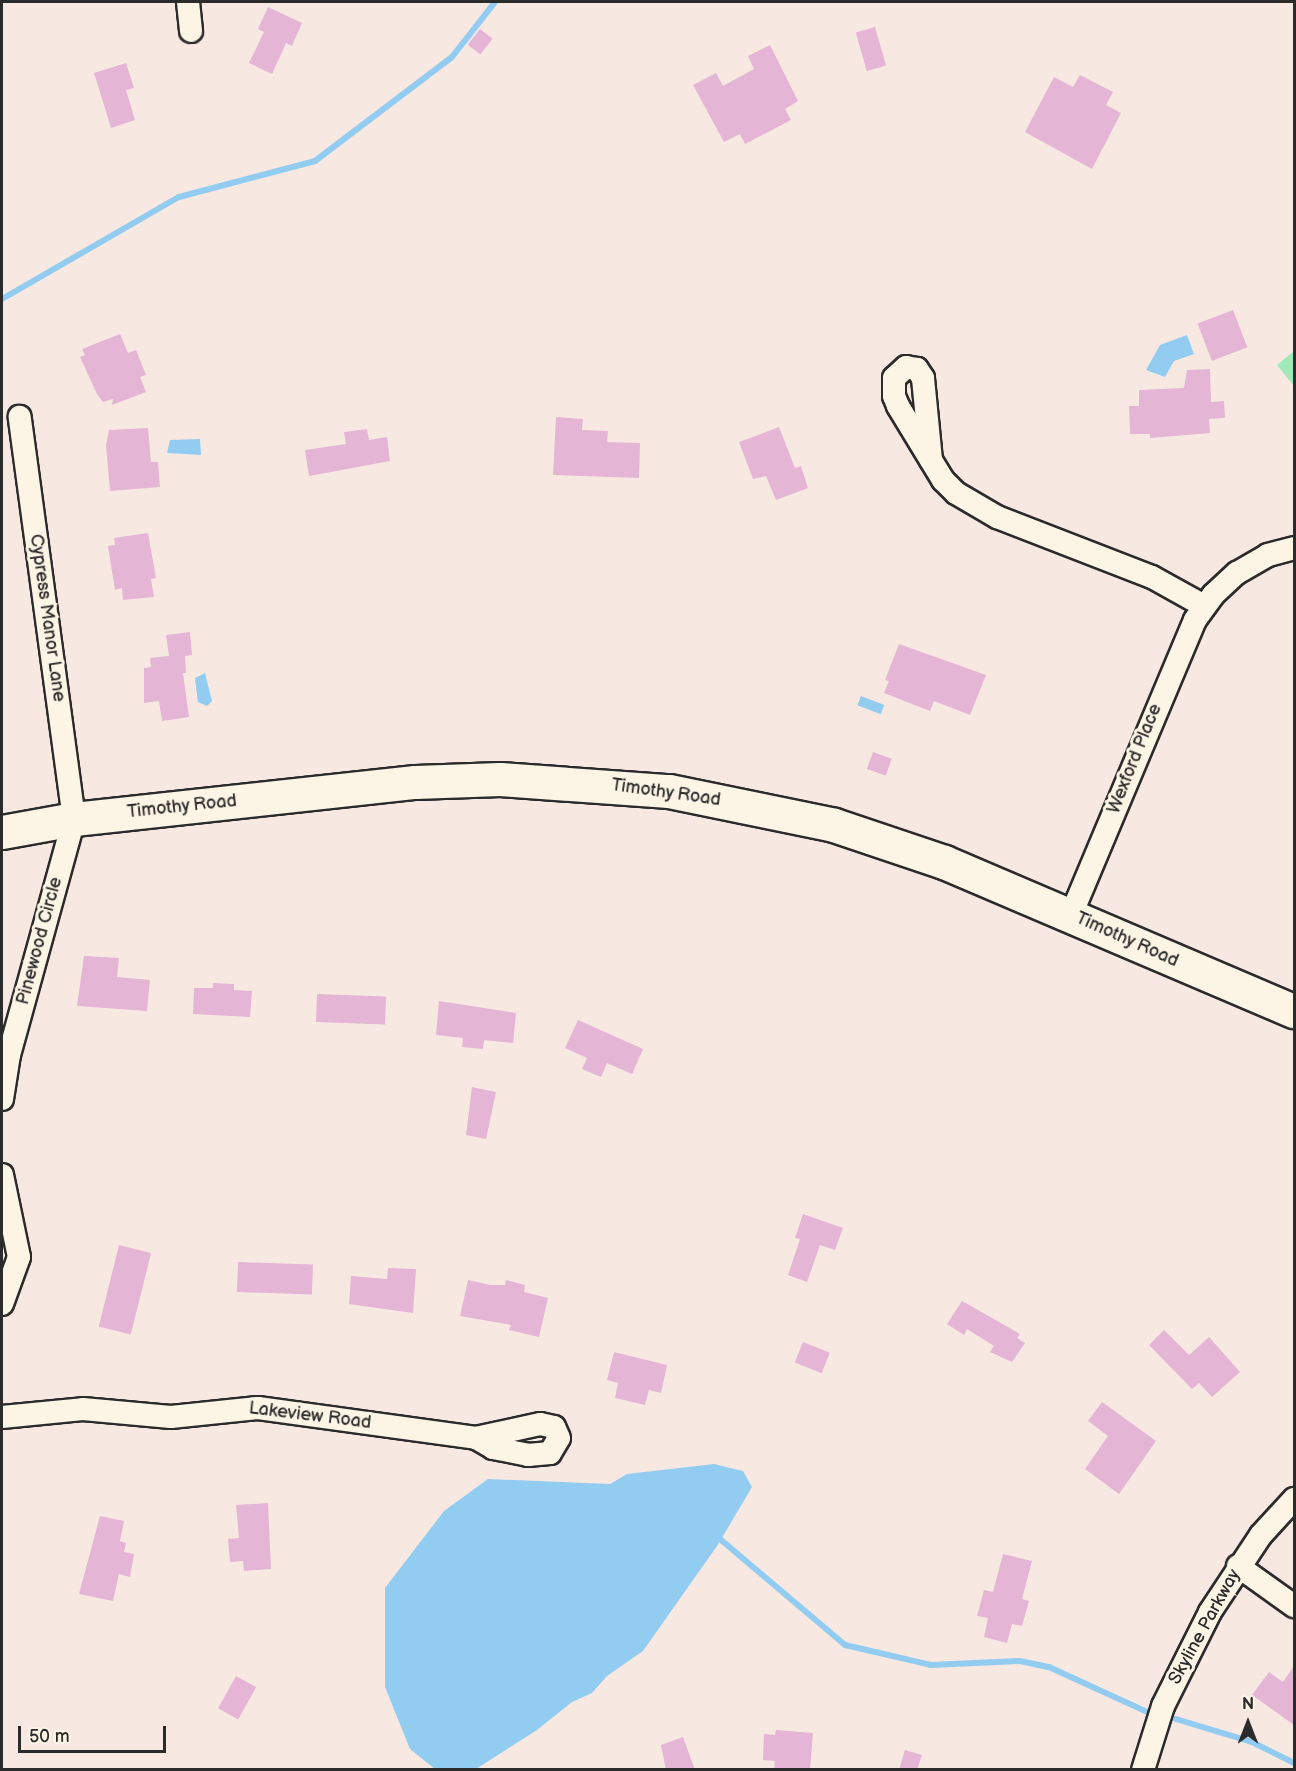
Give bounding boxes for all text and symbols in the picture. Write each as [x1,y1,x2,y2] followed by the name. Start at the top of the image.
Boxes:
[25,533,69,703] street label: Cypress Manor Lane
[1103,701,1167,817] street label: Wexford Place
[609,775,723,811] street label: Timothy Road
[126,790,238,824] street label: Timothy Road
[13,875,67,1007] street label: Pinewood Circle
[1072,908,1182,972] street label: Timothy Road
[248,1398,372,1434] street label: Lakeview Road
[1164,1566,1246,1688] street label: Skyline Parkway
[1218,1693,1278,1753] north arrow
[1242,1695,1254,1714] text: N
[21,1714,170,1752] scale bar
[29,1726,70,1747] text: 50 m

